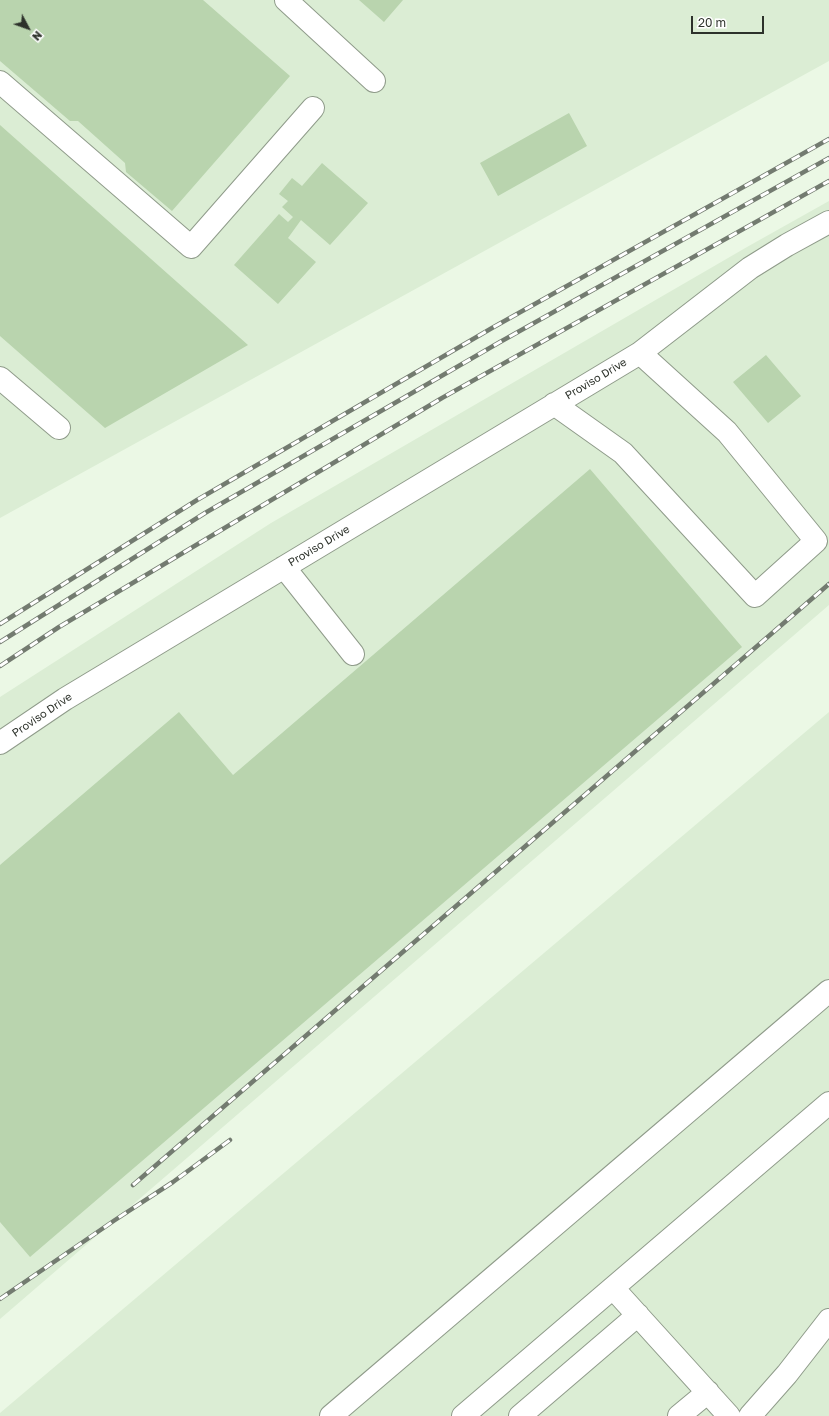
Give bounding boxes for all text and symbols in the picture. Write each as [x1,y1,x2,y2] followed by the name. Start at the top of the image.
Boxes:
[8,8,48,48] north arrow
[693,8,766,34] scale bar
[698,15,726,30] text: 20 m
[30,29,45,44] text: N
[563,355,629,403] street label: Proviso Drive
[286,522,352,570] street label: Proviso Drive
[10,690,74,740] street label: Proviso Drive

